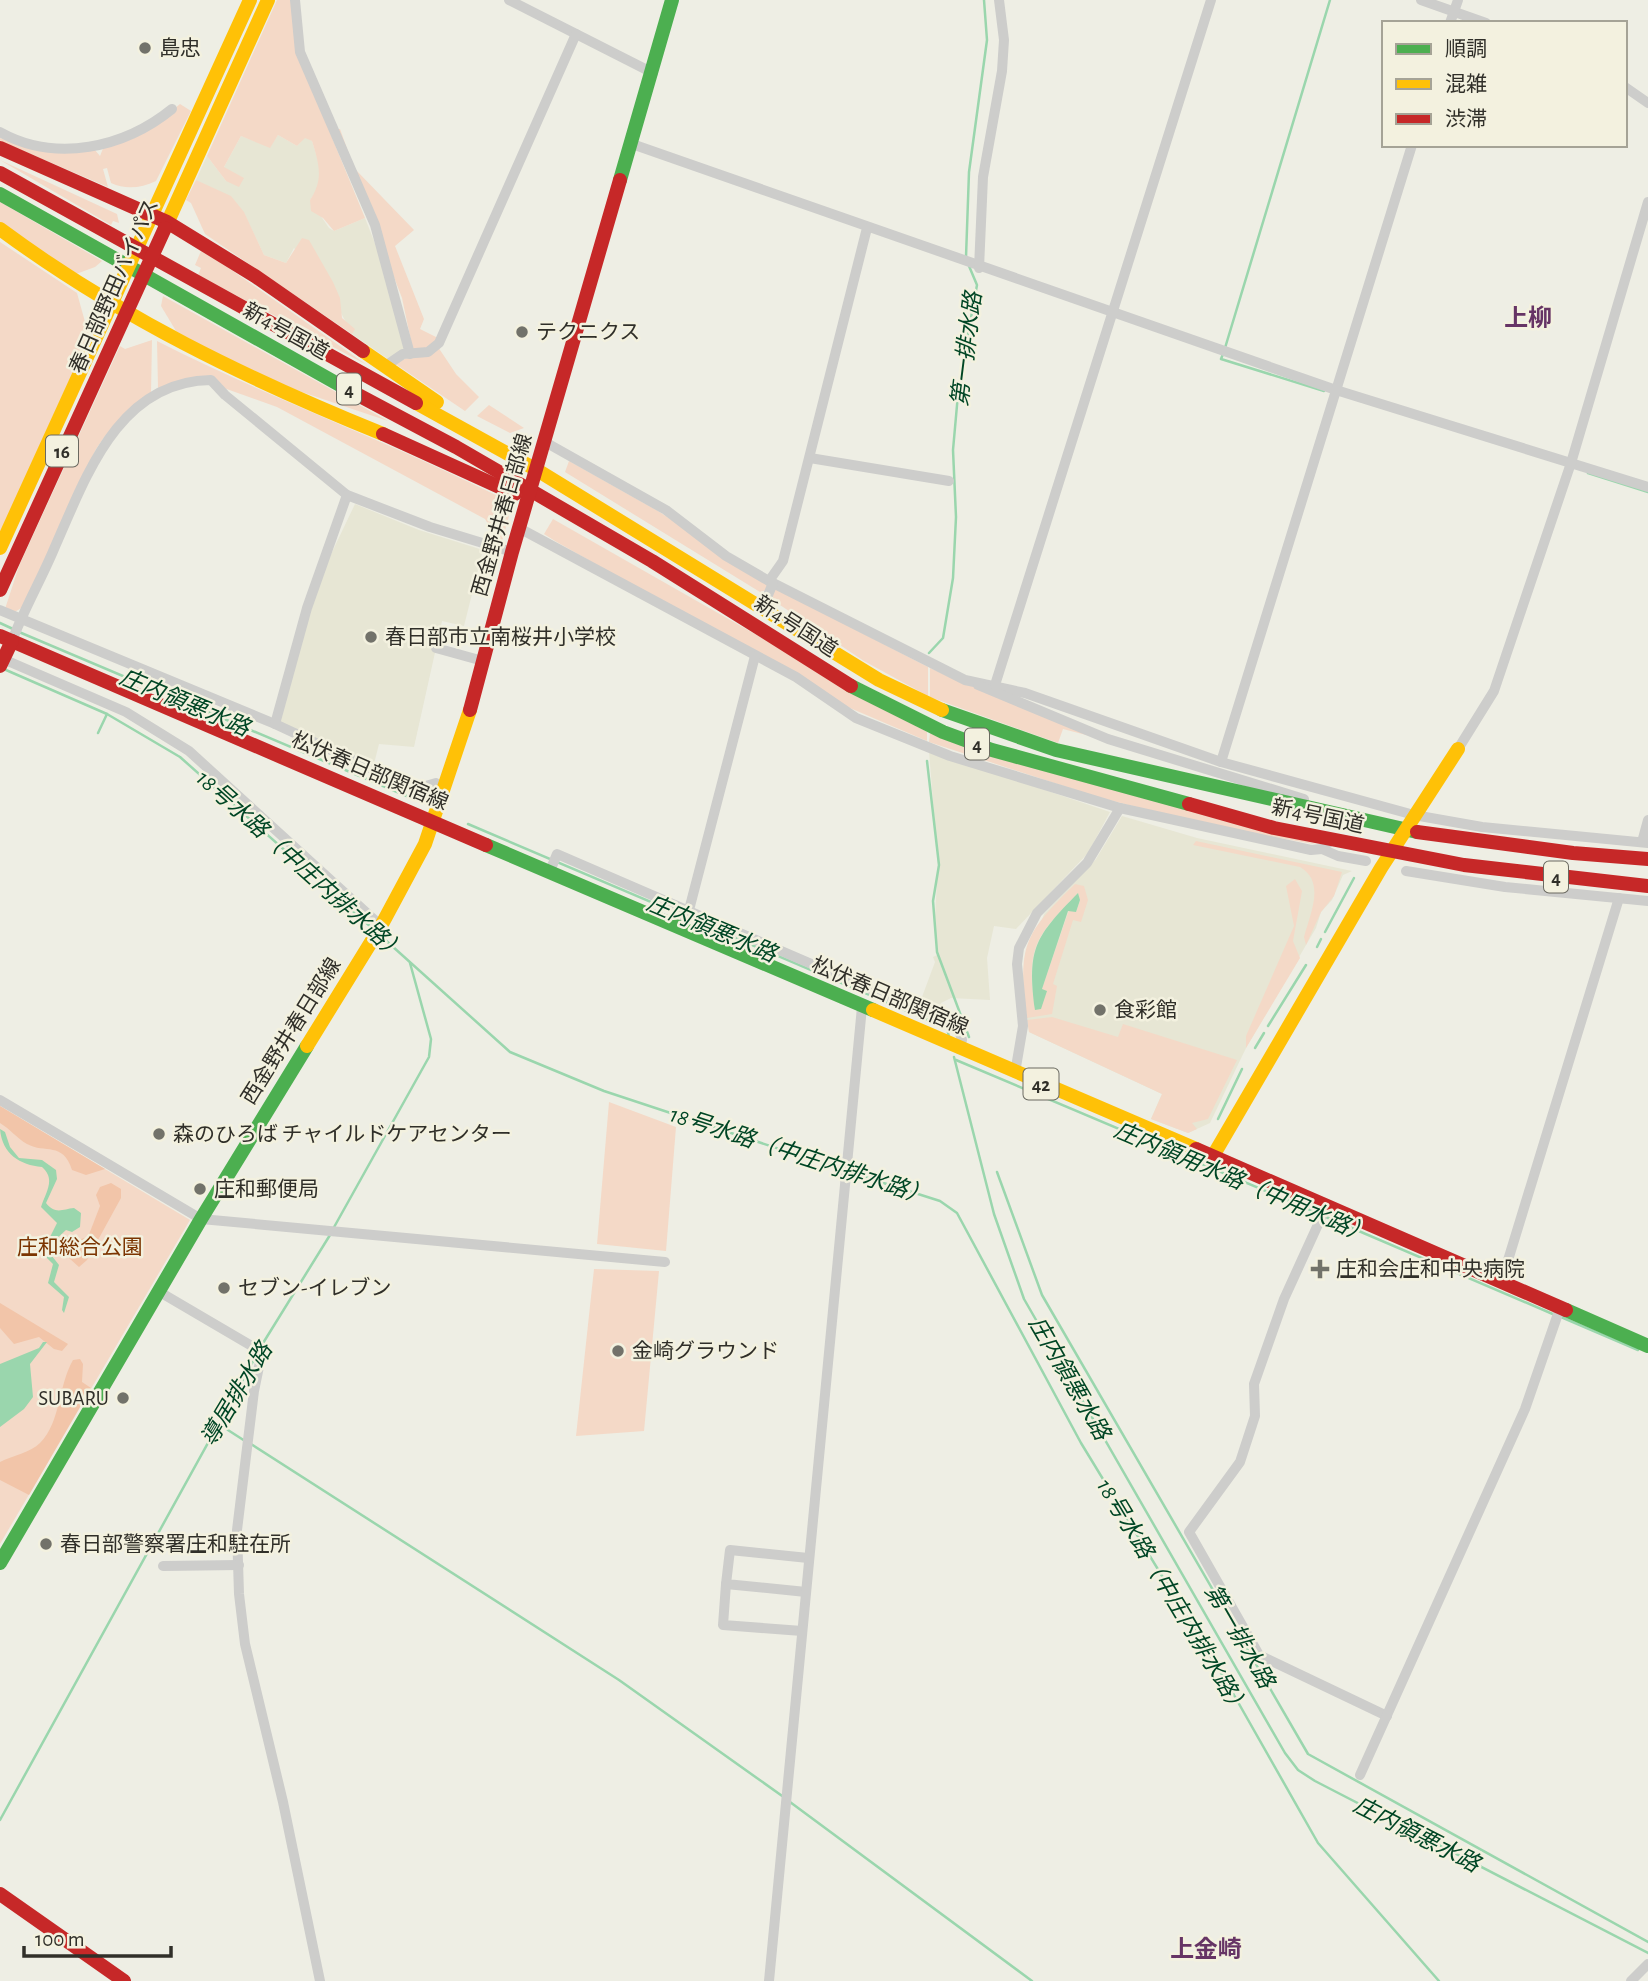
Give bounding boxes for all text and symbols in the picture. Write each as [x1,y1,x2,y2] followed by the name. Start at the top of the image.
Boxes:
[1382,21,1627,147] legend
[159,37,201,59] place label: 島忠
[1445,38,1487,60] text: 順調
[137,40,153,56] marker: 島忠
[1445,73,1487,95] text: 混雑
[1445,108,1487,130] text: 渋滞
[66,195,162,377] street label: 春日部野田バイパス
[947,288,986,408] water label: 第一排水路
[240,299,332,363] street label: 新4号国道
[1504,305,1552,331] district label: 上柳
[536,321,640,343] place label: テクニクス
[514,324,530,340] marker: テクニクス
[337,374,361,404] road number: 4
[468,431,536,599] street label: 西金野井春日部線
[46,436,78,466] road number: 16
[751,591,841,661] street label: 新4号国道
[385,626,616,648] place label: 春日部市立南桜井小学校
[363,629,379,645] marker: 春日部市立南桜井小学校
[116,664,255,742] water label: 庄内領悪水路
[288,728,452,814] street label: 松伏春日部関宿線
[965,729,989,760] road number: 4
[191,765,410,966] water label: 18号水路（中庄内排水路）
[1270,795,1366,837] street label: 新4号国道
[1544,862,1568,892] road number: 4
[643,890,782,968] water label: 庄内領悪水路
[808,953,972,1039] street label: 松伏春日部関宿線
[237,954,345,1108] street label: 西金野井春日部線
[1114,999,1177,1021] place label: 食彩館
[1092,1002,1108,1018] marker: 食彩館
[1024,1068,1058,1100] road number: 42
[667,1102,933,1209] water label: 18号水路（中庄内排水路）
[1111,1117,1375,1248] water label: 庄内領用水路（中用水路）
[173,1123,512,1145] place label: 森のひろば チャイルドケアセンター
[151,1126,167,1142] marker: 森のひろば チャイルドケアセンター
[214,1178,319,1200] place label: 庄和郵便局
[192,1181,208,1197] marker: 庄和郵便局
[17,1236,143,1258] park label: 庄和総合公園
[1336,1258,1525,1280] place label: 庄和会庄和中央病院
[1310,1259,1330,1279] marker: 庄和会庄和中央病院
[238,1276,391,1299] place label: セブン-イレブン
[216,1280,232,1296] marker: セブン-イレブン
[1024,1312,1116,1446] water label: 庄内領悪水路
[196,1337,278,1450] water label: 導居排水路
[632,1340,779,1362] place label: 金崎グラウンド
[610,1343,626,1359] marker: 金崎グラウンド
[38,1388,109,1409] place label: SUBARU
[115,1390,131,1406] marker: SUBARU
[1092,1474,1253,1720] water label: 18号水路（中庄内排水路）
[60,1533,291,1555] place label: 春日部警察署庄和駐在所
[38,1536,54,1552] marker: 春日部警察署庄和駐在所
[1200,1580,1280,1694] water label: 第一排水路
[1350,1792,1486,1878] water label: 庄内領悪水路
[24,1914,172,1958] scale bar
[35,1929,85,1950] text: 100 m
[1170,1936,1242,1962] district label: 上金崎

